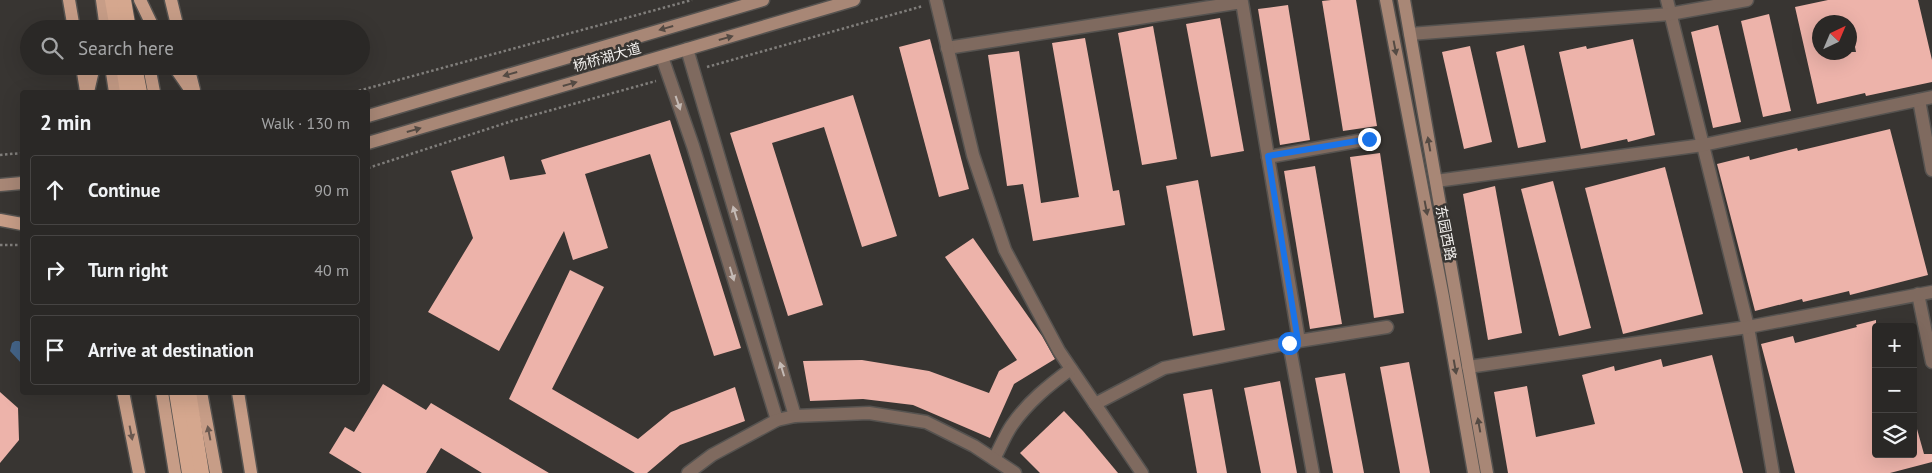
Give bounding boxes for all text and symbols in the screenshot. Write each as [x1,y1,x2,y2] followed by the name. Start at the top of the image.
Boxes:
[1812,15,1857,60] north arrow
[20,20,370,75] search box
[658,25,673,33] one-way arrow
[719,33,734,41] one-way arrow
[38,34,66,62] icon: search
[78,36,174,60] text: Search here
[571,39,643,75] street label: 杨桥湖大道
[1392,40,1400,56] one-way arrow
[502,71,517,79] one-way arrow
[563,79,578,87] one-way arrow
[675,95,682,110] one-way arrow
[40,109,91,136] text: 2 min
[261,113,350,133] text: Walk · 130 m
[407,125,422,133] one-way arrow
[1358,128,1381,151] route end
[1425,136,1433,152] one-way arrow
[41,176,69,204] icon: ahead
[88,178,160,202] text: Continue
[314,180,349,200] text: 90 m
[1422,200,1430,216] one-way arrow
[1432,204,1460,262] street label: 东园西路
[731,206,739,221] one-way arrow
[41,256,69,284] icon: right
[88,258,168,282] text: Turn right
[314,260,349,280] text: 40 m
[729,267,737,282] one-way arrow
[1872,323,1917,458] map controls
[1872,323,1917,368] button: +
[1278,332,1301,355] route start
[41,336,69,364] icon: arrive
[88,338,254,362] text: Arrive at destination
[1451,360,1459,375] one-way arrow
[777,361,785,376] one-way arrow
[1872,368,1917,413] button: −
[1872,413,1917,458] button: layers
[1474,417,1482,433] one-way arrow
[204,424,212,440] one-way arrow
[127,425,135,440] one-way arrow

